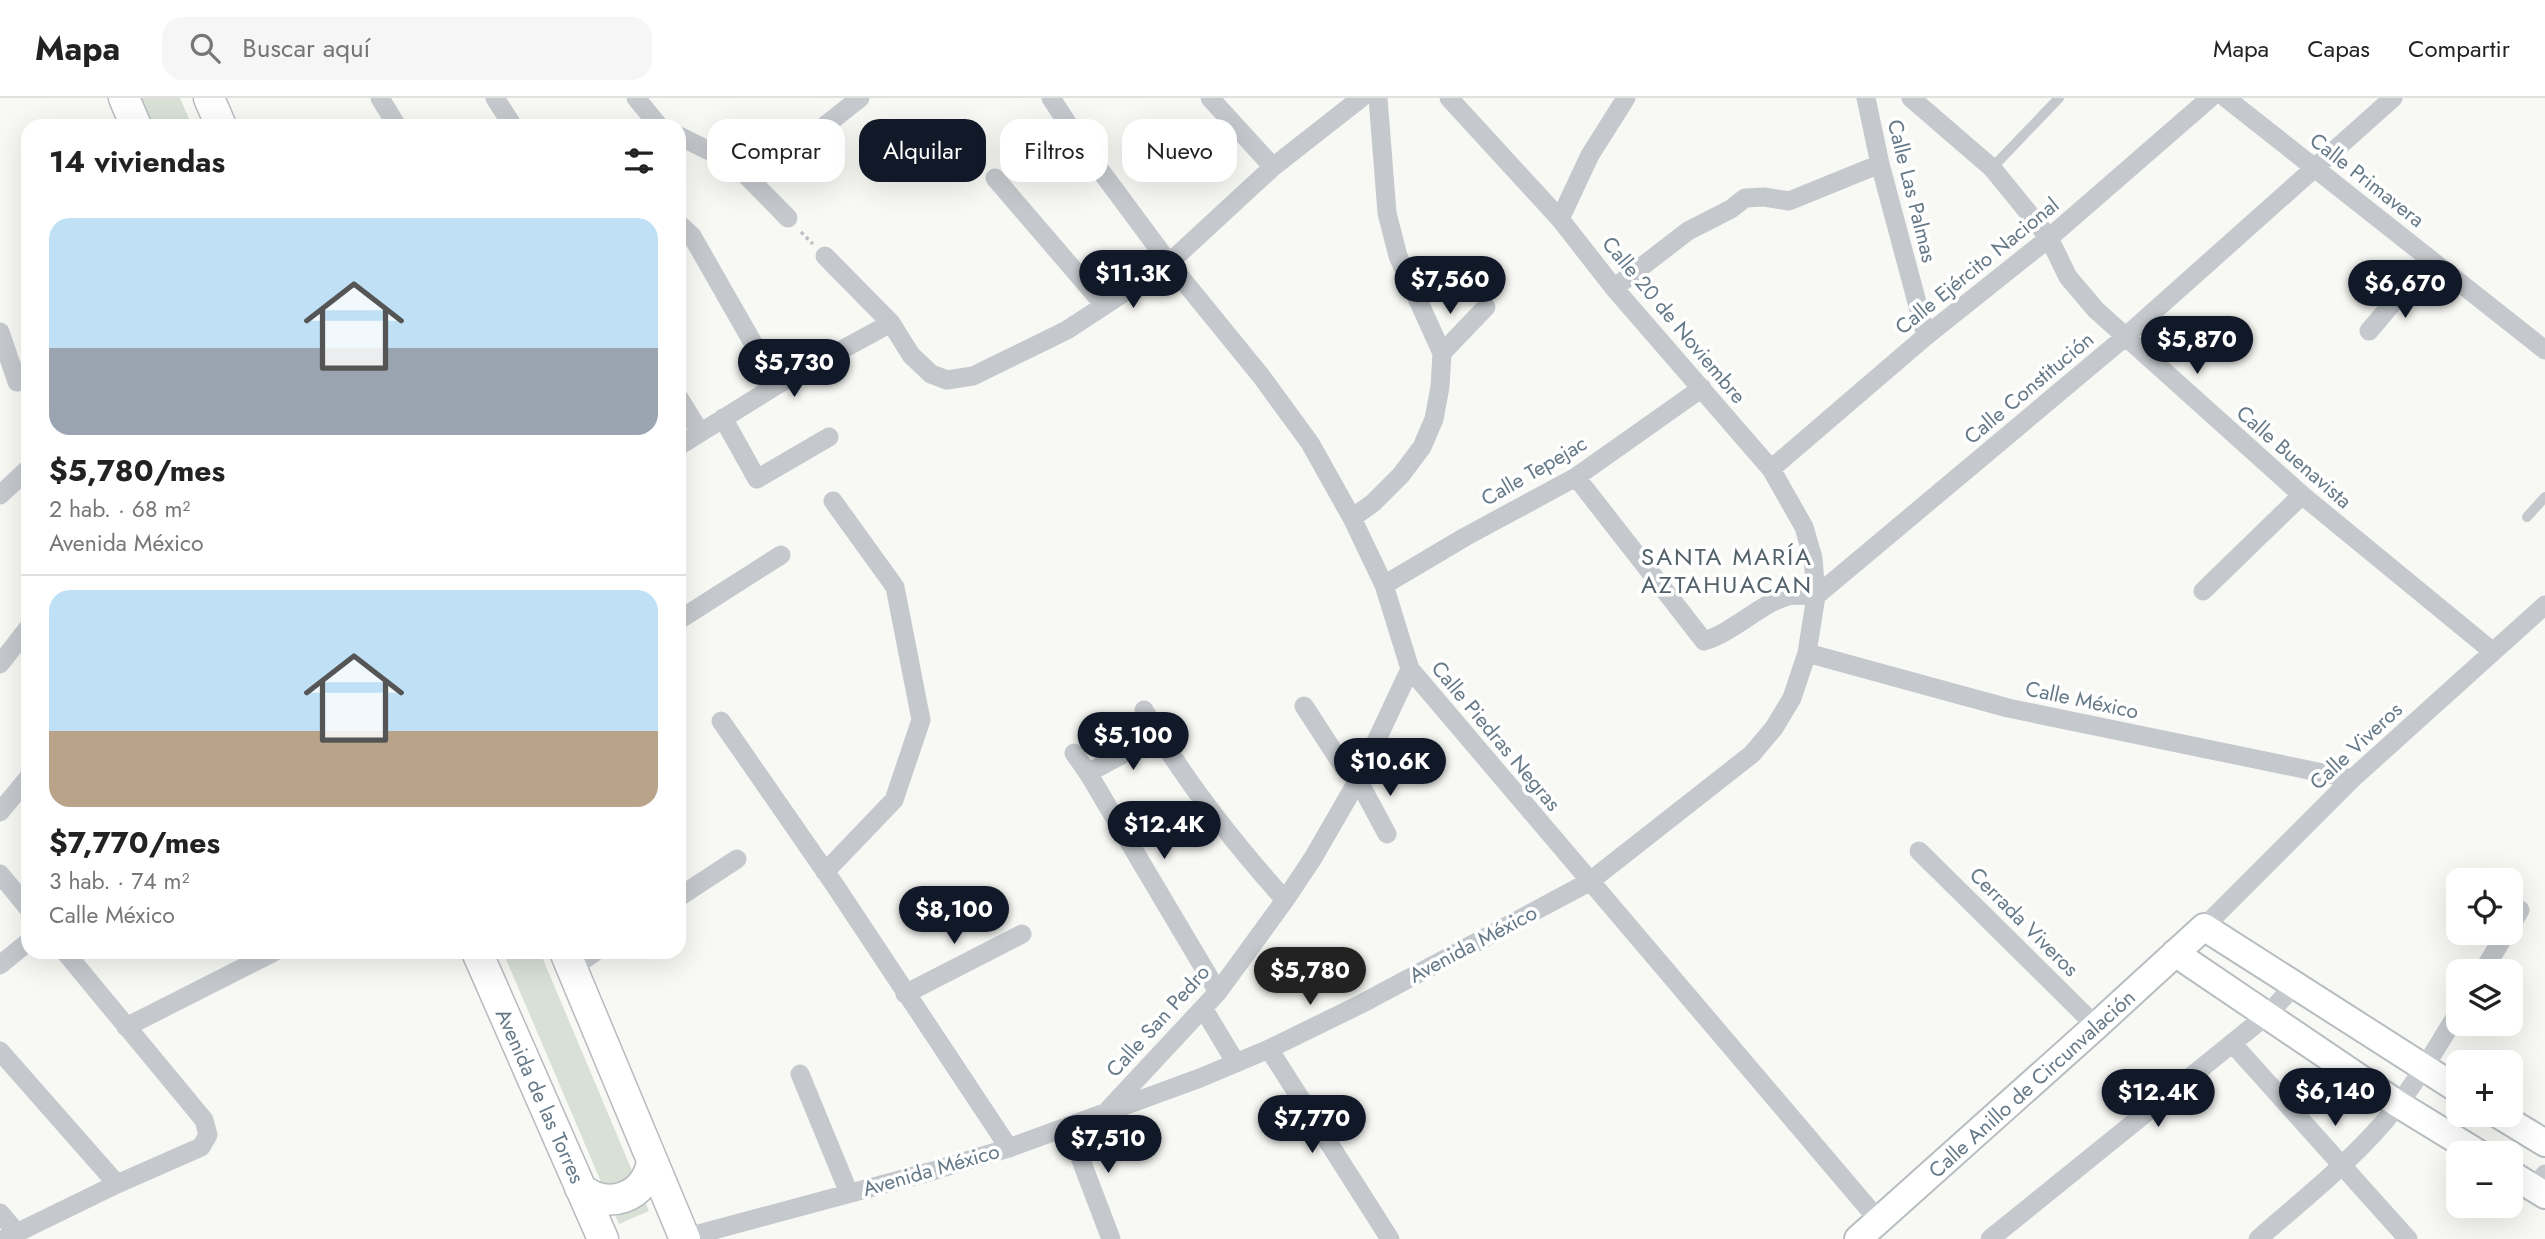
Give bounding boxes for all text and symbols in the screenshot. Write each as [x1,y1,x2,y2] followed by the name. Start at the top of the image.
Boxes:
[162,17,652,80] search box
[35,25,120,72] text: Mapa
[186,29,224,67] icon: search
[242,29,370,67] text: Buscar aquí
[2213,31,2269,66] text: Mapa
[2307,31,2370,66] text: Capas
[2408,31,2510,66] text: Compartir
[1880,116,1944,266] street label: Calle Las Palmas
[707,119,845,182] chip: Comprar
[859,119,986,182] chip: Alquilar
[1000,119,1108,182] chip: Filtros
[1122,119,1237,182] chip: Nuevo
[2303,126,2431,234] street label: Calle Primavera
[49,140,225,183] text: 14 viviendas
[620,142,658,180] icon: filters
[1889,190,2065,342] street label: Calle Ejército Nacional
[1595,230,1753,410] street label: Calle 20 de Noviembre
[1076,250,1190,310] pin: $11.3K
[1095,256,1171,290] text: $11.3K
[1393,256,1507,316] pin: $7,560
[2348,260,2462,320] pin: $6,670
[1411,262,1489,296] text: $7,560
[291,263,417,389] icon: home
[2364,266,2446,300] text: $6,670
[2140,316,2254,376] pin: $5,870
[2157,322,2237,356] text: $5,870
[1958,325,2100,451] street label: Calle Constitución
[737,340,851,399] pin: $5,730
[754,345,834,379] text: $5,730
[2230,398,2358,516] street label: Calle Buenavista
[1475,429,1593,513] street label: Calle Tepejac
[49,449,225,492] text: $5,780/mes
[49,492,190,526] text: 2 hab. · 68 m²
[49,526,203,560] text: Avenida México
[1641,539,1813,602] district label: SANTA MARÍA AZTAHUACAN
[291,635,417,761] icon: home
[1424,654,1568,818] street label: Calle Piedras Negras
[2023,673,2141,727] street label: Calle México
[2303,695,2409,797] street label: Calle Viveros
[1076,712,1190,772] pin: $5,100
[1094,718,1172,752] text: $5,100
[1333,738,1447,798] pin: $10.6K
[1350,744,1430,778] text: $10.6K
[1107,802,1221,861] pin: $12.4K
[1124,807,1204,841] text: $12.4K
[49,821,220,864] text: $7,770/mes
[1962,860,2086,984] street label: Cerrada Viveros
[49,864,189,898] text: 3 hab. · 74 m²
[2446,868,2523,1218] map controls
[2446,868,2523,945] button: locate
[897,886,1011,946] pin: $8,100
[915,892,993,926] text: $8,100
[49,898,175,932] text: Calle México
[1404,898,1542,990] street label: Avenida México
[1253,948,1367,1007] pin: $5,780
[1270,953,1350,987] text: $5,780
[1099,958,1217,1084] street label: Calle San Pedro
[2446,959,2523,1036] button: layers
[1922,983,2142,1185] street label: Calle Anillo de Circunvalación
[488,1004,592,1188] street label: Avenida de las Torres
[2446,1050,2523,1127] button: +
[2278,1068,2392,1128] pin: $6,140
[2101,1070,2215,1129] pin: $12.4K
[2295,1074,2375,1108] text: $6,140
[2118,1075,2198,1109] text: $12.4K
[1255,1096,1369,1155] pin: $7,770
[1274,1101,1350,1135] text: $7,770
[1051,1116,1165,1175] pin: $7,510
[1070,1121,1146,1155] text: $7,510
[859,1136,1003,1204] street label: Avenida México
[2446,1141,2523,1218] button: −

